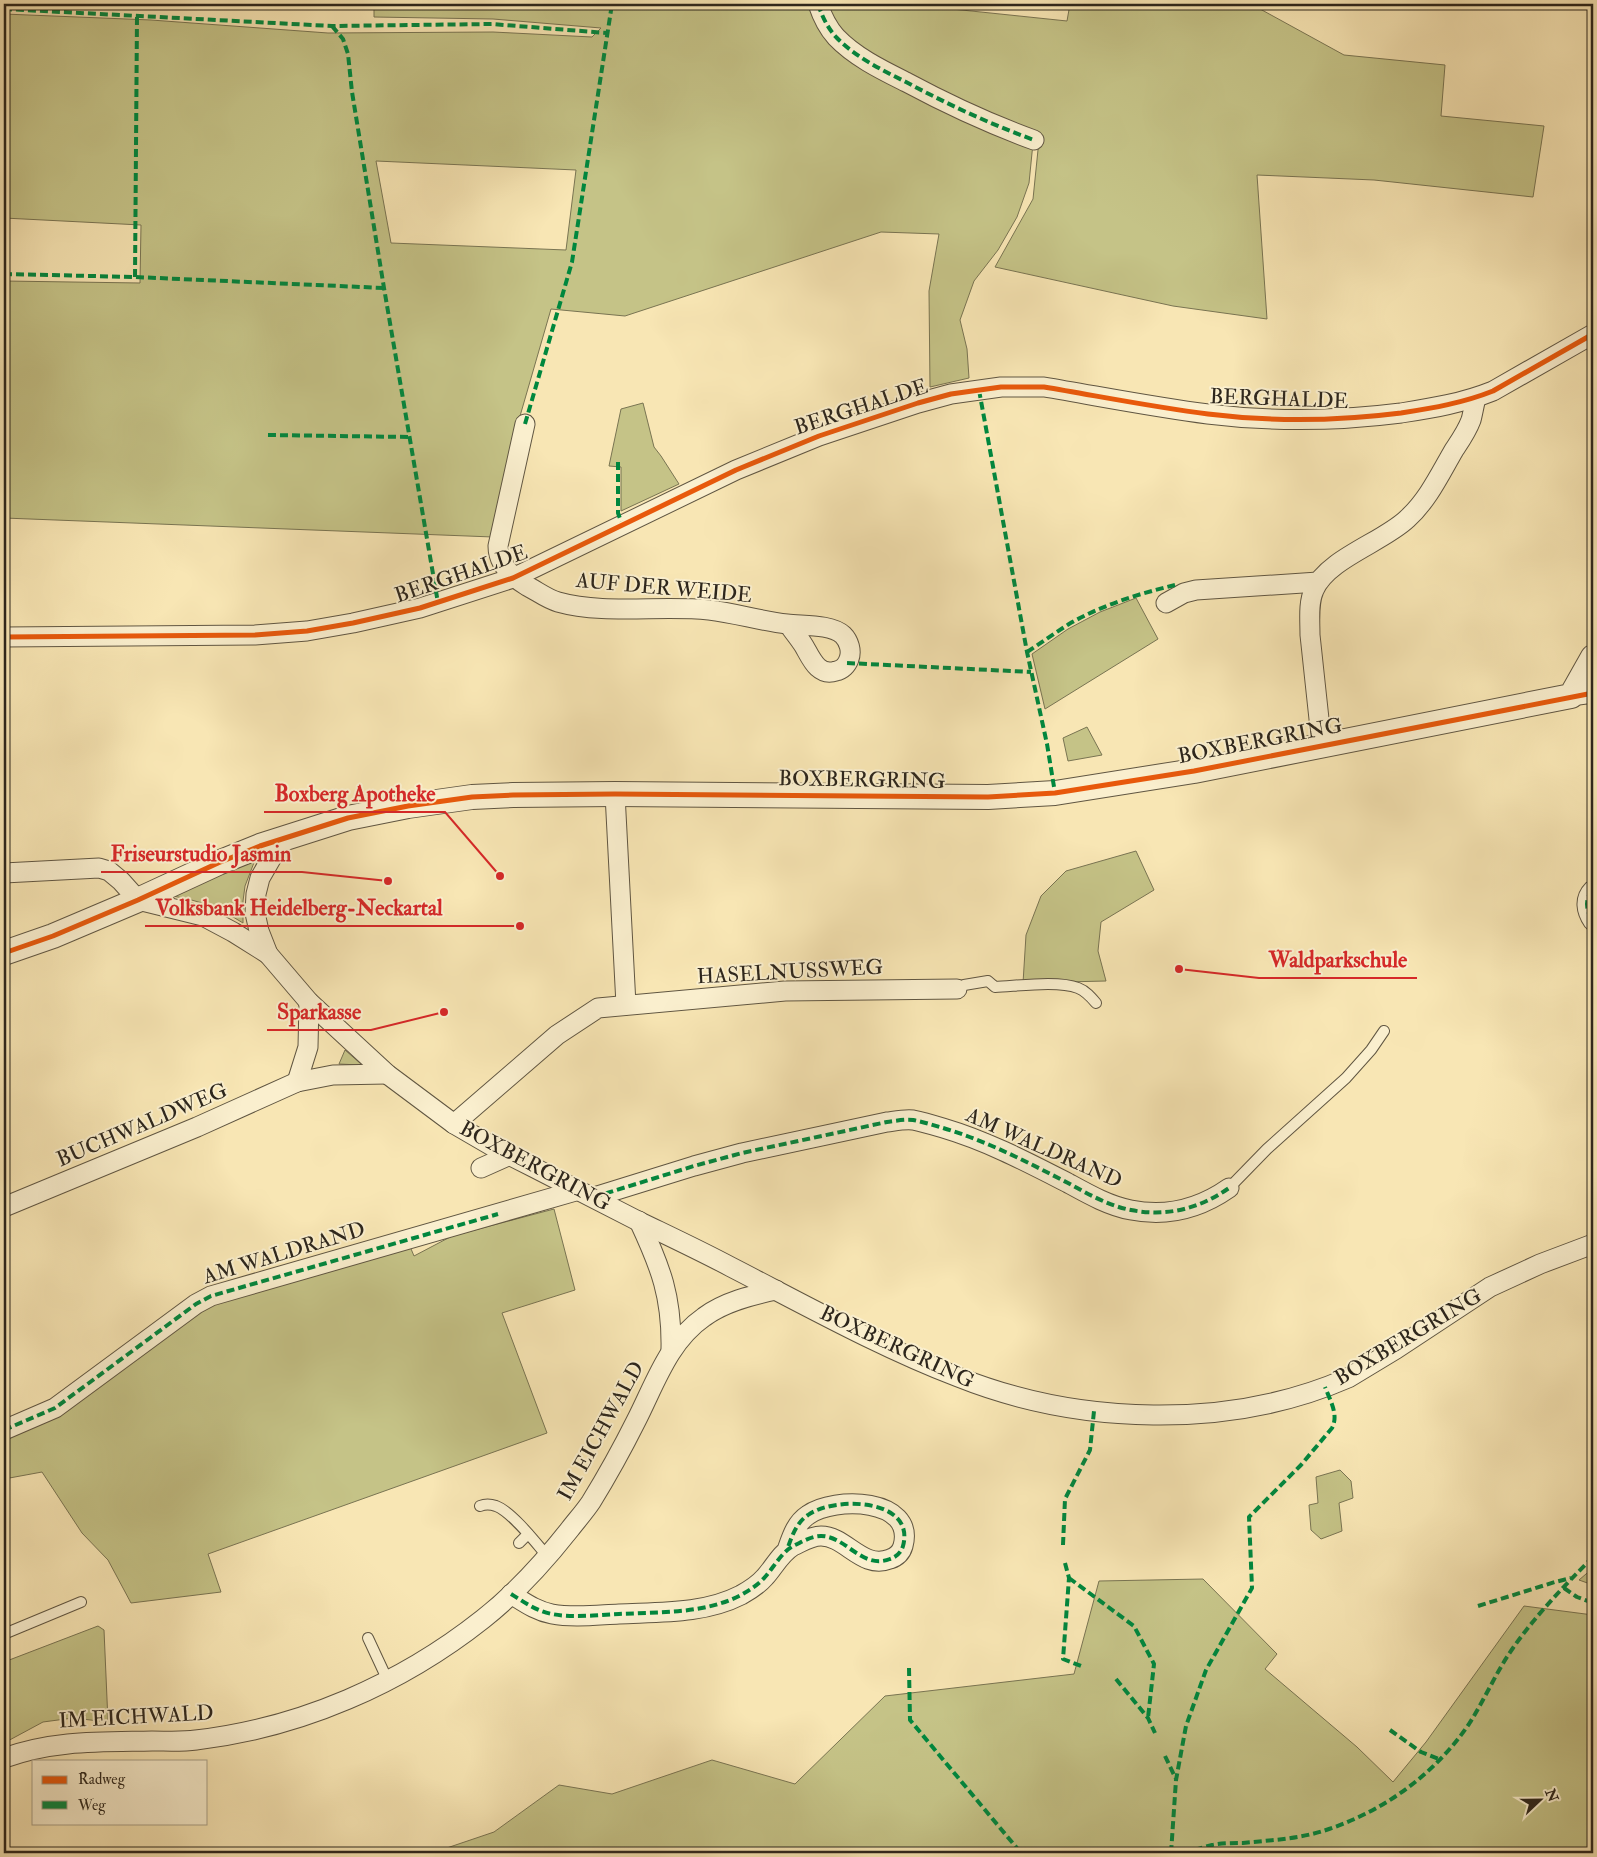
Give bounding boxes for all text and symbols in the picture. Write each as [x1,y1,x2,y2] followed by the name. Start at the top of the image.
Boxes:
[791,373,931,441] street label: BERGHALDE
[1209,383,1349,415] street label: BERGHALDE
[391,539,531,609] street label: BERGHALDE
[574,567,753,609] street label: AUF DER WEIDE
[1175,712,1345,770] street label: BOXBERGRING
[778,765,946,795] street label: BOXBERGRING
[264,775,445,812] callout: Boxberg Apotheke
[274,780,436,809] text: Boxberg Apotheke
[101,835,302,872] callout: Friseurstudio Jasmin
[111,840,292,869] text: Friseurstudio Jasmin
[145,889,453,926] callout: Volksbank Heidelberg-Neckartal
[154,894,443,923] text: Volksbank Heidelberg-Neckartal
[1259,941,1417,978] callout: Waldparkschule
[1268,946,1408,975] text: Waldparkschule
[696,954,884,990] street label: HASELNUSSWEG
[267,993,371,1030] callout: Sparkasse
[277,998,362,1027] text: Sparkasse
[52,1077,232,1173] street label: BUCHWALDWEG
[961,1101,1126,1195] street label: AM WALDRAND
[455,1115,615,1217] street label: BOXBERGRING
[199,1216,368,1291] street label: AM WALDRAND
[1329,1282,1487,1392] street label: BOXBERGRING
[816,1299,978,1395] street label: BOXBERGRING
[552,1357,650,1505] street label: IM EICHWALD
[58,1699,214,1735] street label: IM EICHWALD
[32,1760,208,1824] legend
[78,1770,126,1789] text: Radweg
[1514,1774,1564,1824] north arrow
[1541,1785,1562,1805] text: N
[77,1796,106,1815] text: Weg

